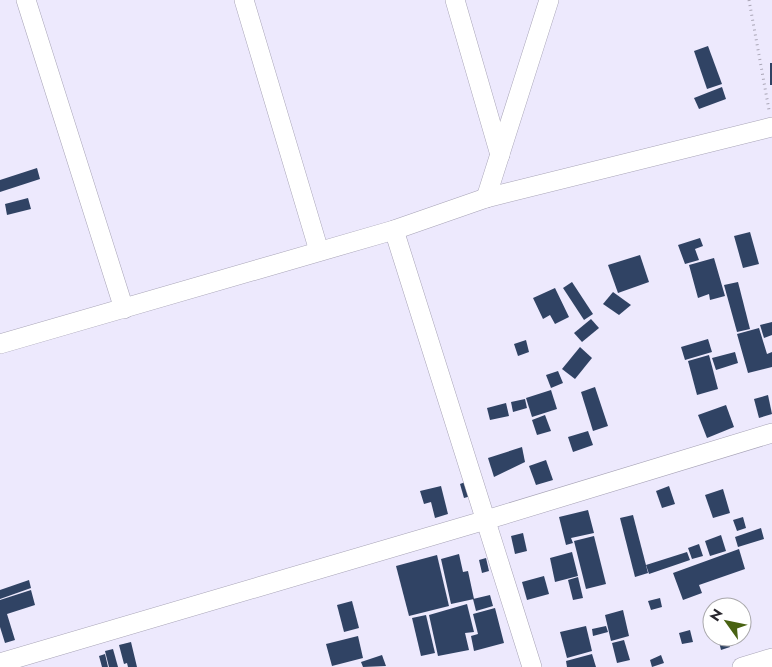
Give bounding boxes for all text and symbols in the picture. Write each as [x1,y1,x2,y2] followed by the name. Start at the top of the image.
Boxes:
[702,597,752,647] north arrow
[705,605,728,625] text: N

